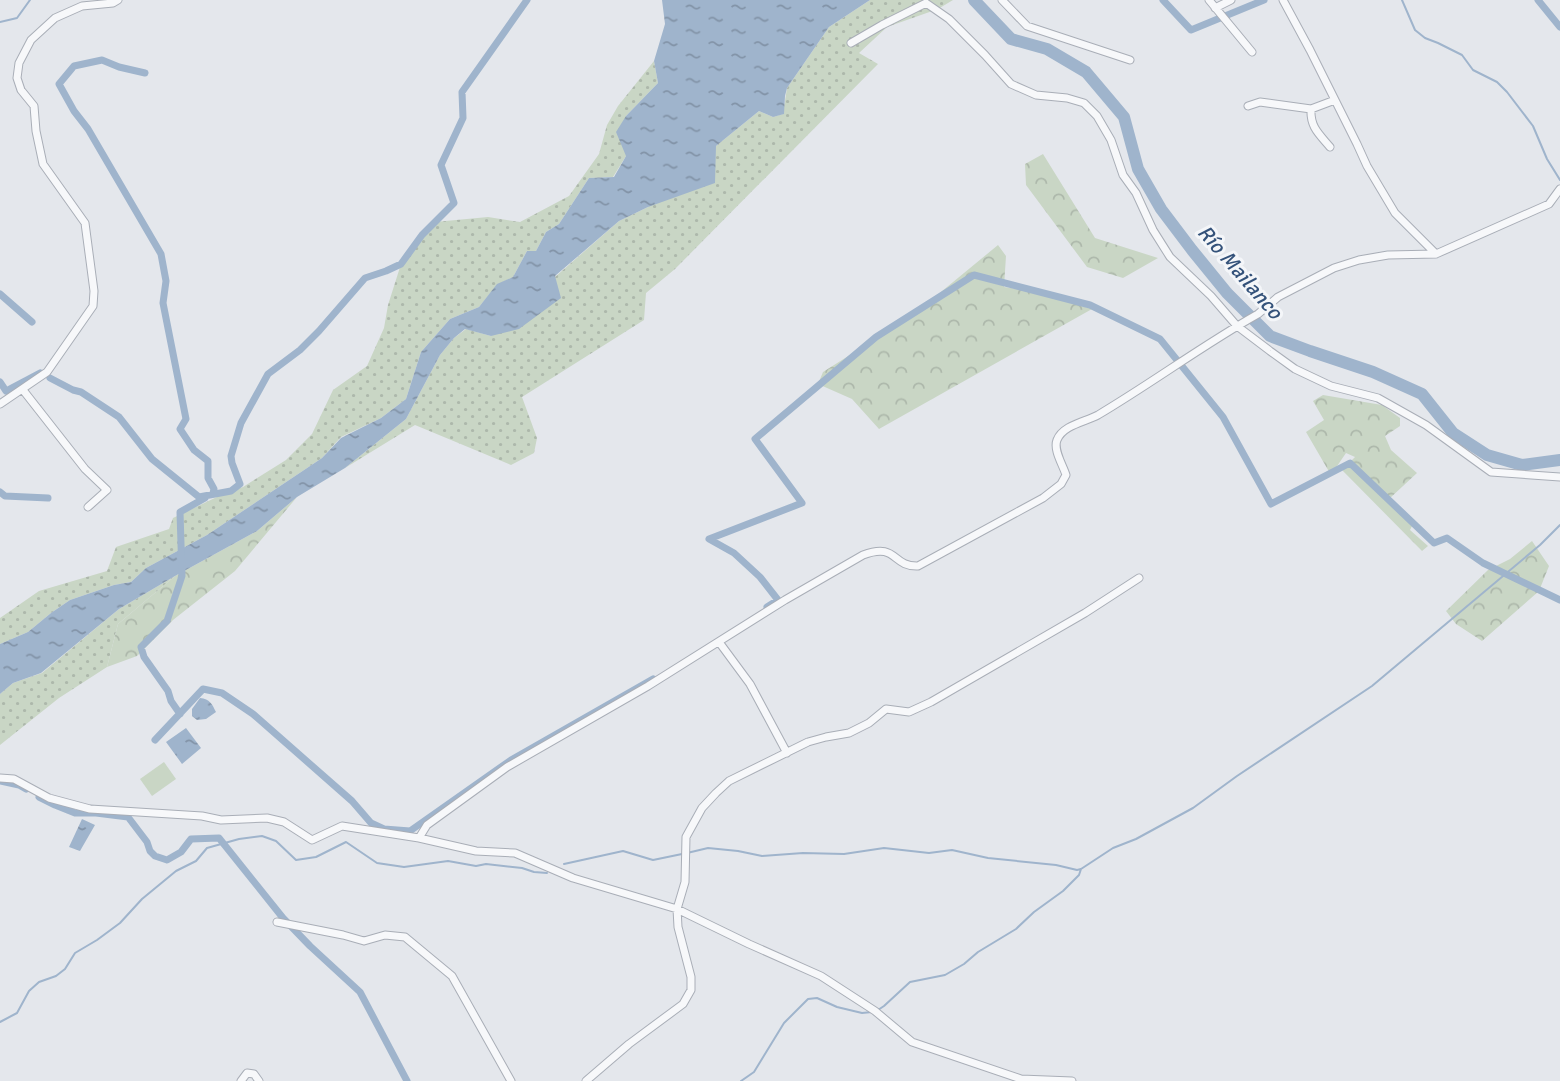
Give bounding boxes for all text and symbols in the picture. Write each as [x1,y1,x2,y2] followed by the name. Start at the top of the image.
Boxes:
[1192,220,1289,325] water label: Río Mailanco

